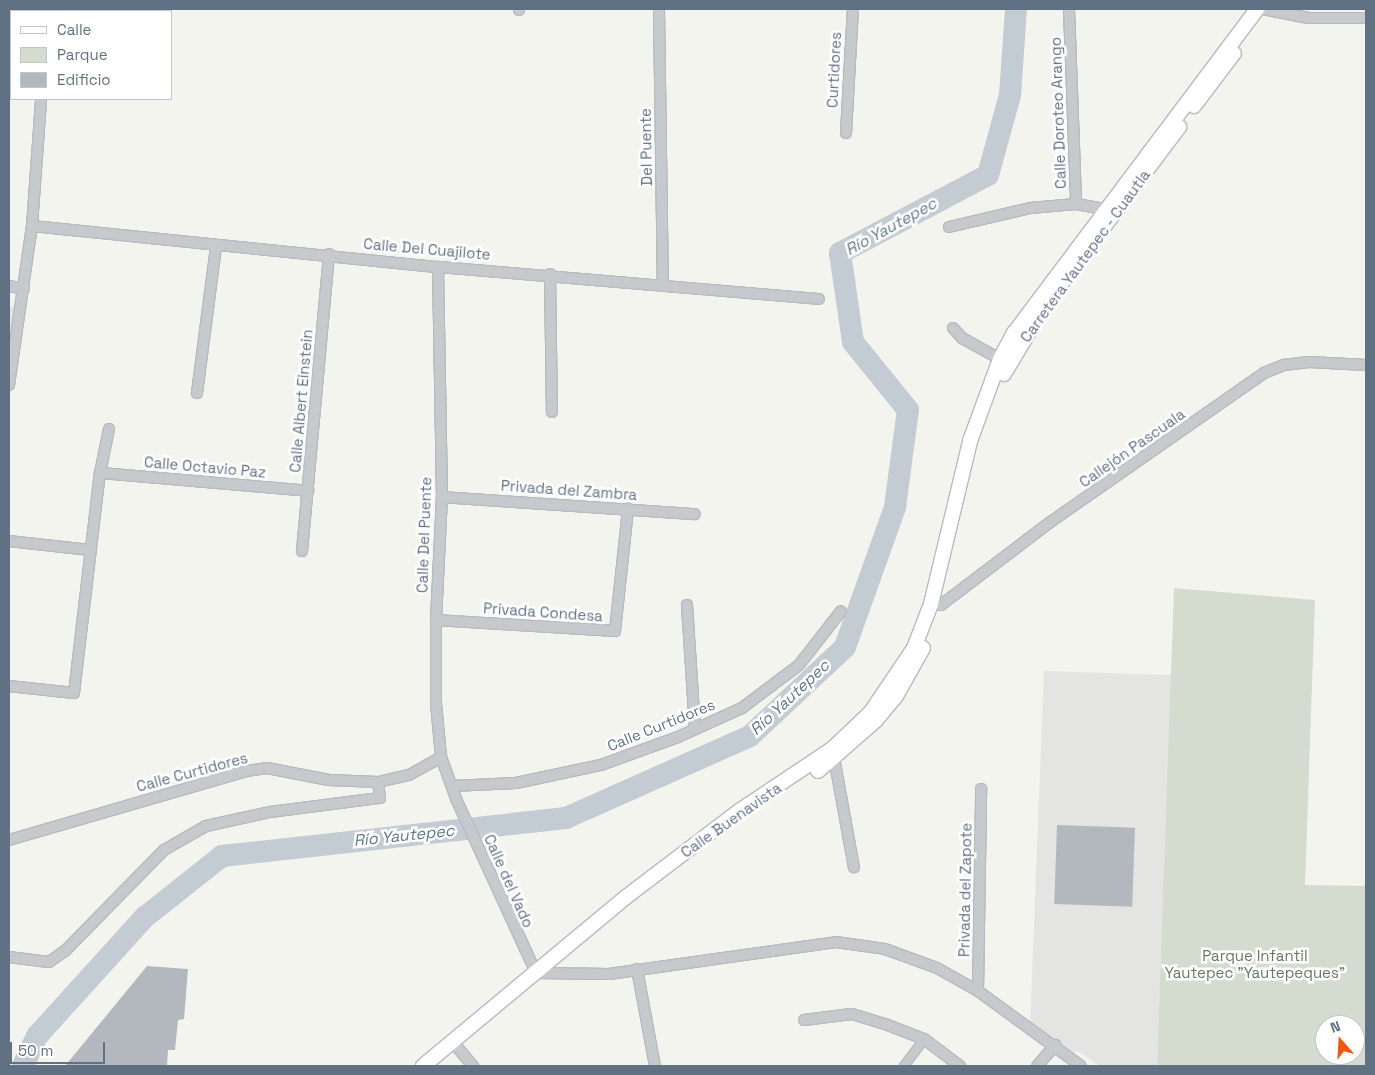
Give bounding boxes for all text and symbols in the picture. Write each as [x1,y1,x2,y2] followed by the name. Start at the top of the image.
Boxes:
[10,10,172,100] legend
[57,20,92,39] text: Calle
[823,32,845,108] street label: Curtidores
[1046,37,1070,189] street label: Calle Doroteo Arango
[57,45,108,64] text: Parque
[57,70,111,89] text: Edificio
[636,108,656,186] street label: Del Puente
[1016,166,1154,346] street label: Carretera Yautepec - Cuautla
[842,194,940,260] water label: Río Yautepec
[363,234,491,264] street label: Calle Del Cuajilote
[286,329,316,473] street label: Calle Albert Einstein
[1076,405,1188,491] street label: Callejón Pascuala
[143,453,267,481] street label: Calle Octavio Paz
[500,476,638,504] street label: Privada del Zambra
[413,477,435,593] street label: Calle Del Puente
[483,599,603,625] street label: Privada Condesa
[746,656,834,740] water label: Río Yautepec
[605,695,717,755] street label: Calle Curtidores
[134,748,250,796] street label: Calle Curtidores
[677,779,785,861] street label: Calle Buenavista
[353,821,455,851] water label: Río Yautepec
[955,823,975,957] street label: Privada del Zapote
[480,831,538,931] street label: Calle del Vado
[1165,946,1345,981] park label: Parque Infantil Yautepec "Yautepeques"
[1315,1015,1365,1065] north arrow
[1328,1017,1343,1037] text: N
[12,1032,108,1064] scale bar
[18,1041,53,1060] text: 50 m

